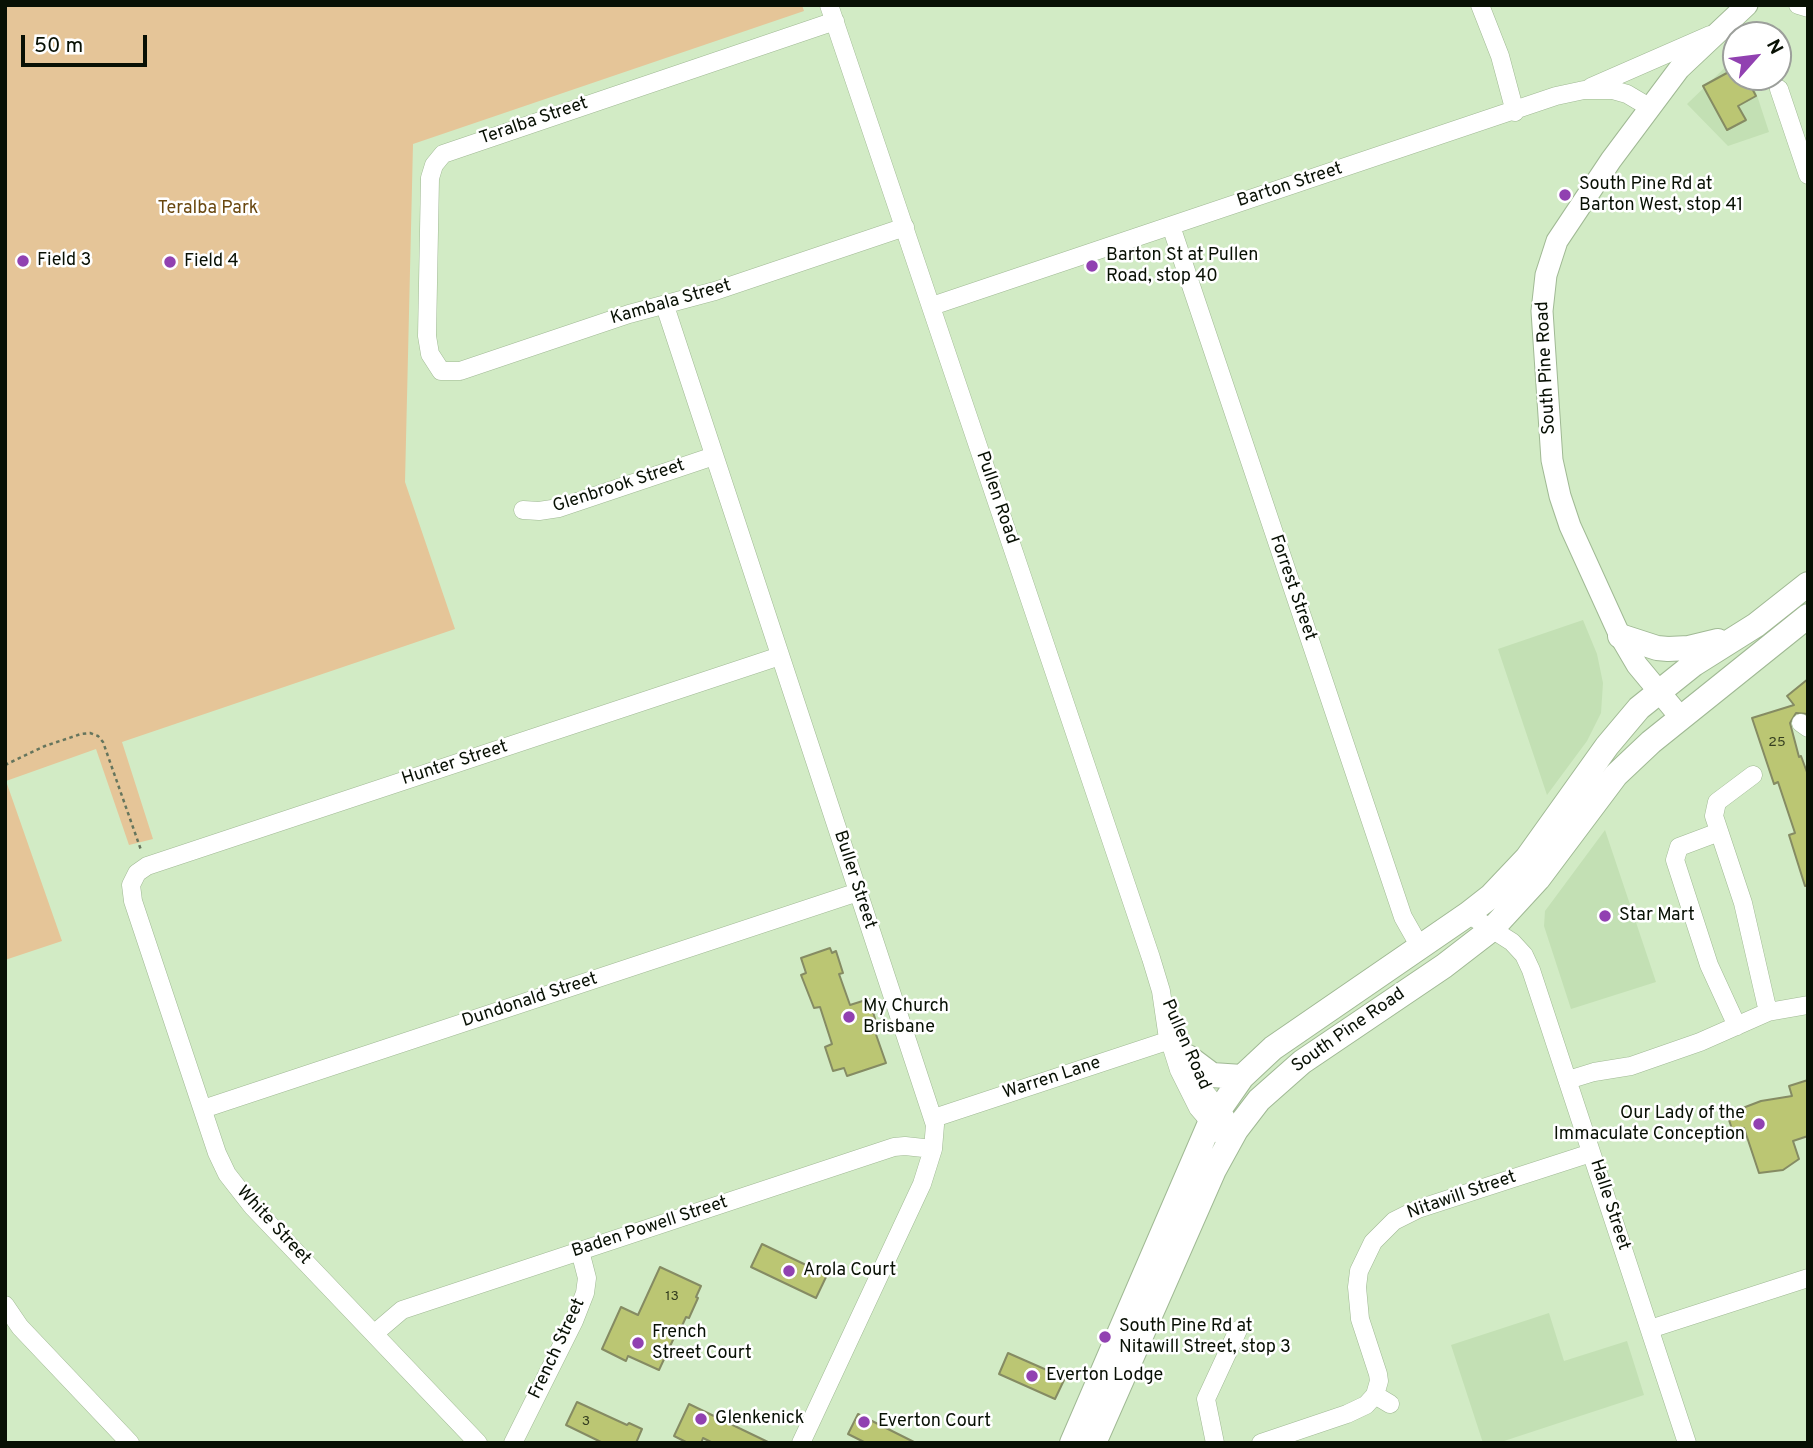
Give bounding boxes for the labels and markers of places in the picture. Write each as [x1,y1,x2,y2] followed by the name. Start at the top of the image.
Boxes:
[1579,174,1743,216] place label: South Pine Rd at Barton West, stop 41
[1557,187,1573,203] marker: South Pine Rd at Barton West, stop 41
[1106,245,1258,288] place label: Barton St at Pullen Road, stop 40
[37,250,91,272] place label: Field 3
[184,251,239,273] place label: Field 4
[15,253,31,269] marker: Field 3
[162,254,178,270] marker: Field 4
[1084,258,1100,274] marker: Barton St at Pullen Road, stop 40
[1619,905,1695,927] place label: Star Mart
[1597,908,1613,924] marker: Star Mart
[863,996,949,1038] place label: My Church Brisbane
[841,1009,857,1025] marker: My Church Brisbane
[1554,1103,1745,1146] place label: Our Lady of the Immaculate Conception
[1751,1116,1767,1132] marker: Our Lady of the Immaculate Conception
[803,1260,896,1282] place label: Arola Court
[781,1263,797,1279] marker: Arola Court
[1119,1316,1291,1358] place label: South Pine Rd at Nitawill Street, stop 3
[652,1322,752,1364] place label: French Street Court
[1097,1329,1113,1345] marker: South Pine Rd at Nitawill Street, stop 3
[630,1335,646,1351] marker: French Street Court
[1046,1365,1163,1387] place label: Everton Lodge
[1024,1368,1040,1384] marker: Everton Lodge
[715,1408,804,1430] place label: Glenkenick
[693,1411,709,1427] marker: Glenkenick
[878,1411,991,1433] place label: Everton Court
[856,1414,872,1430] marker: Everton Court

